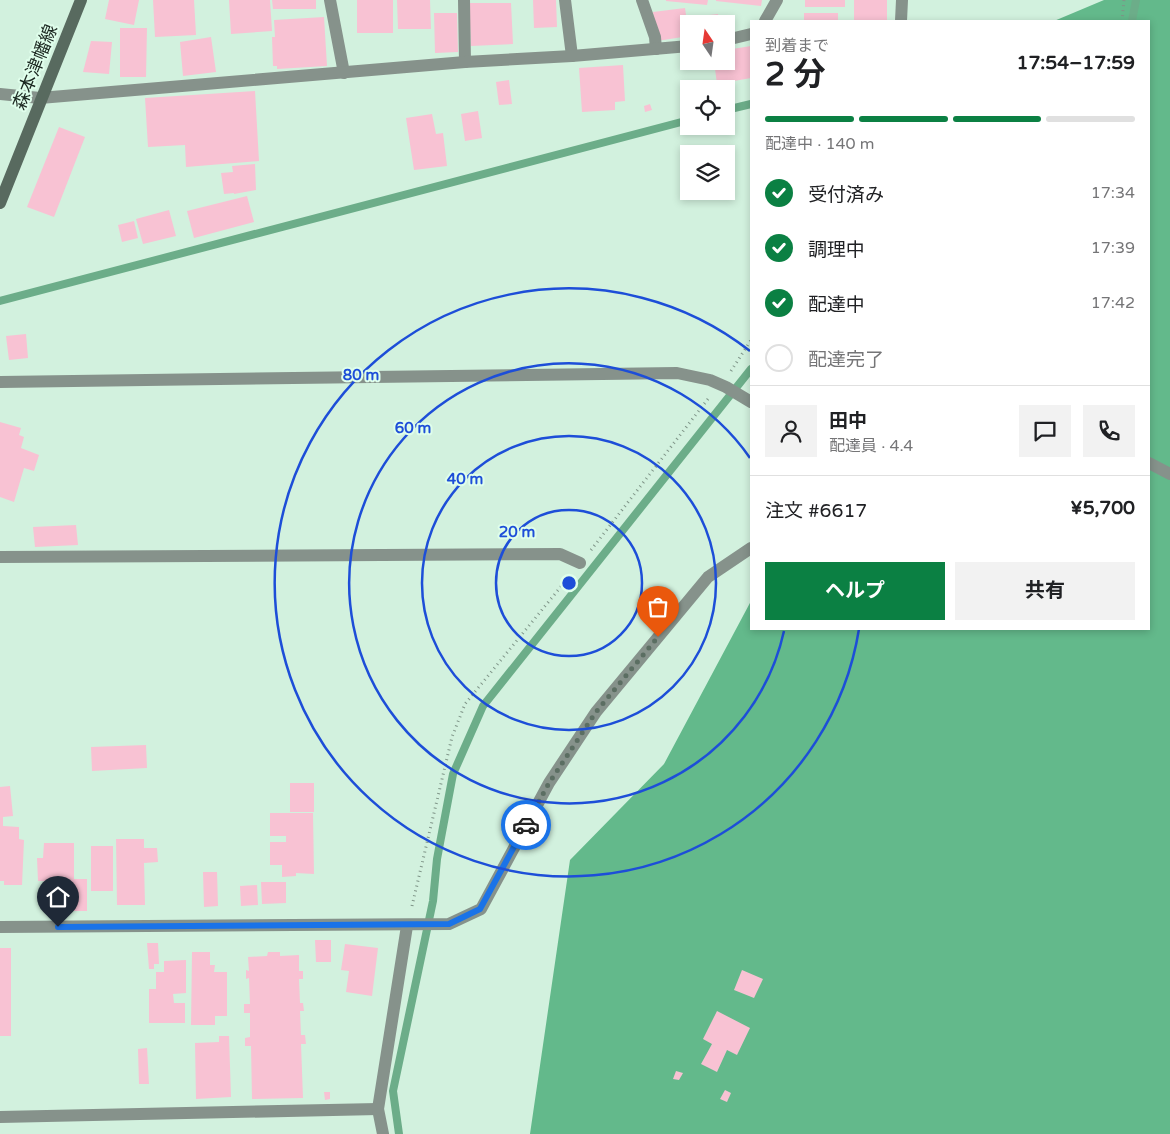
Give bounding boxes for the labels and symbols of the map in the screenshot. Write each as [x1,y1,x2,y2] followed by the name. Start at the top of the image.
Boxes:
[680,15,735,70] north arrow
[8,21,62,113] street label: 森本津幡線
[343,366,379,384] text: 80 m
[395,419,431,437] text: 60 m
[447,470,483,488] text: 40 m
[499,523,535,541] text: 20 m
[560,574,578,592] centre of rings
[637,586,679,637] pin
[501,800,551,850] courier
[37,876,79,927] pin

